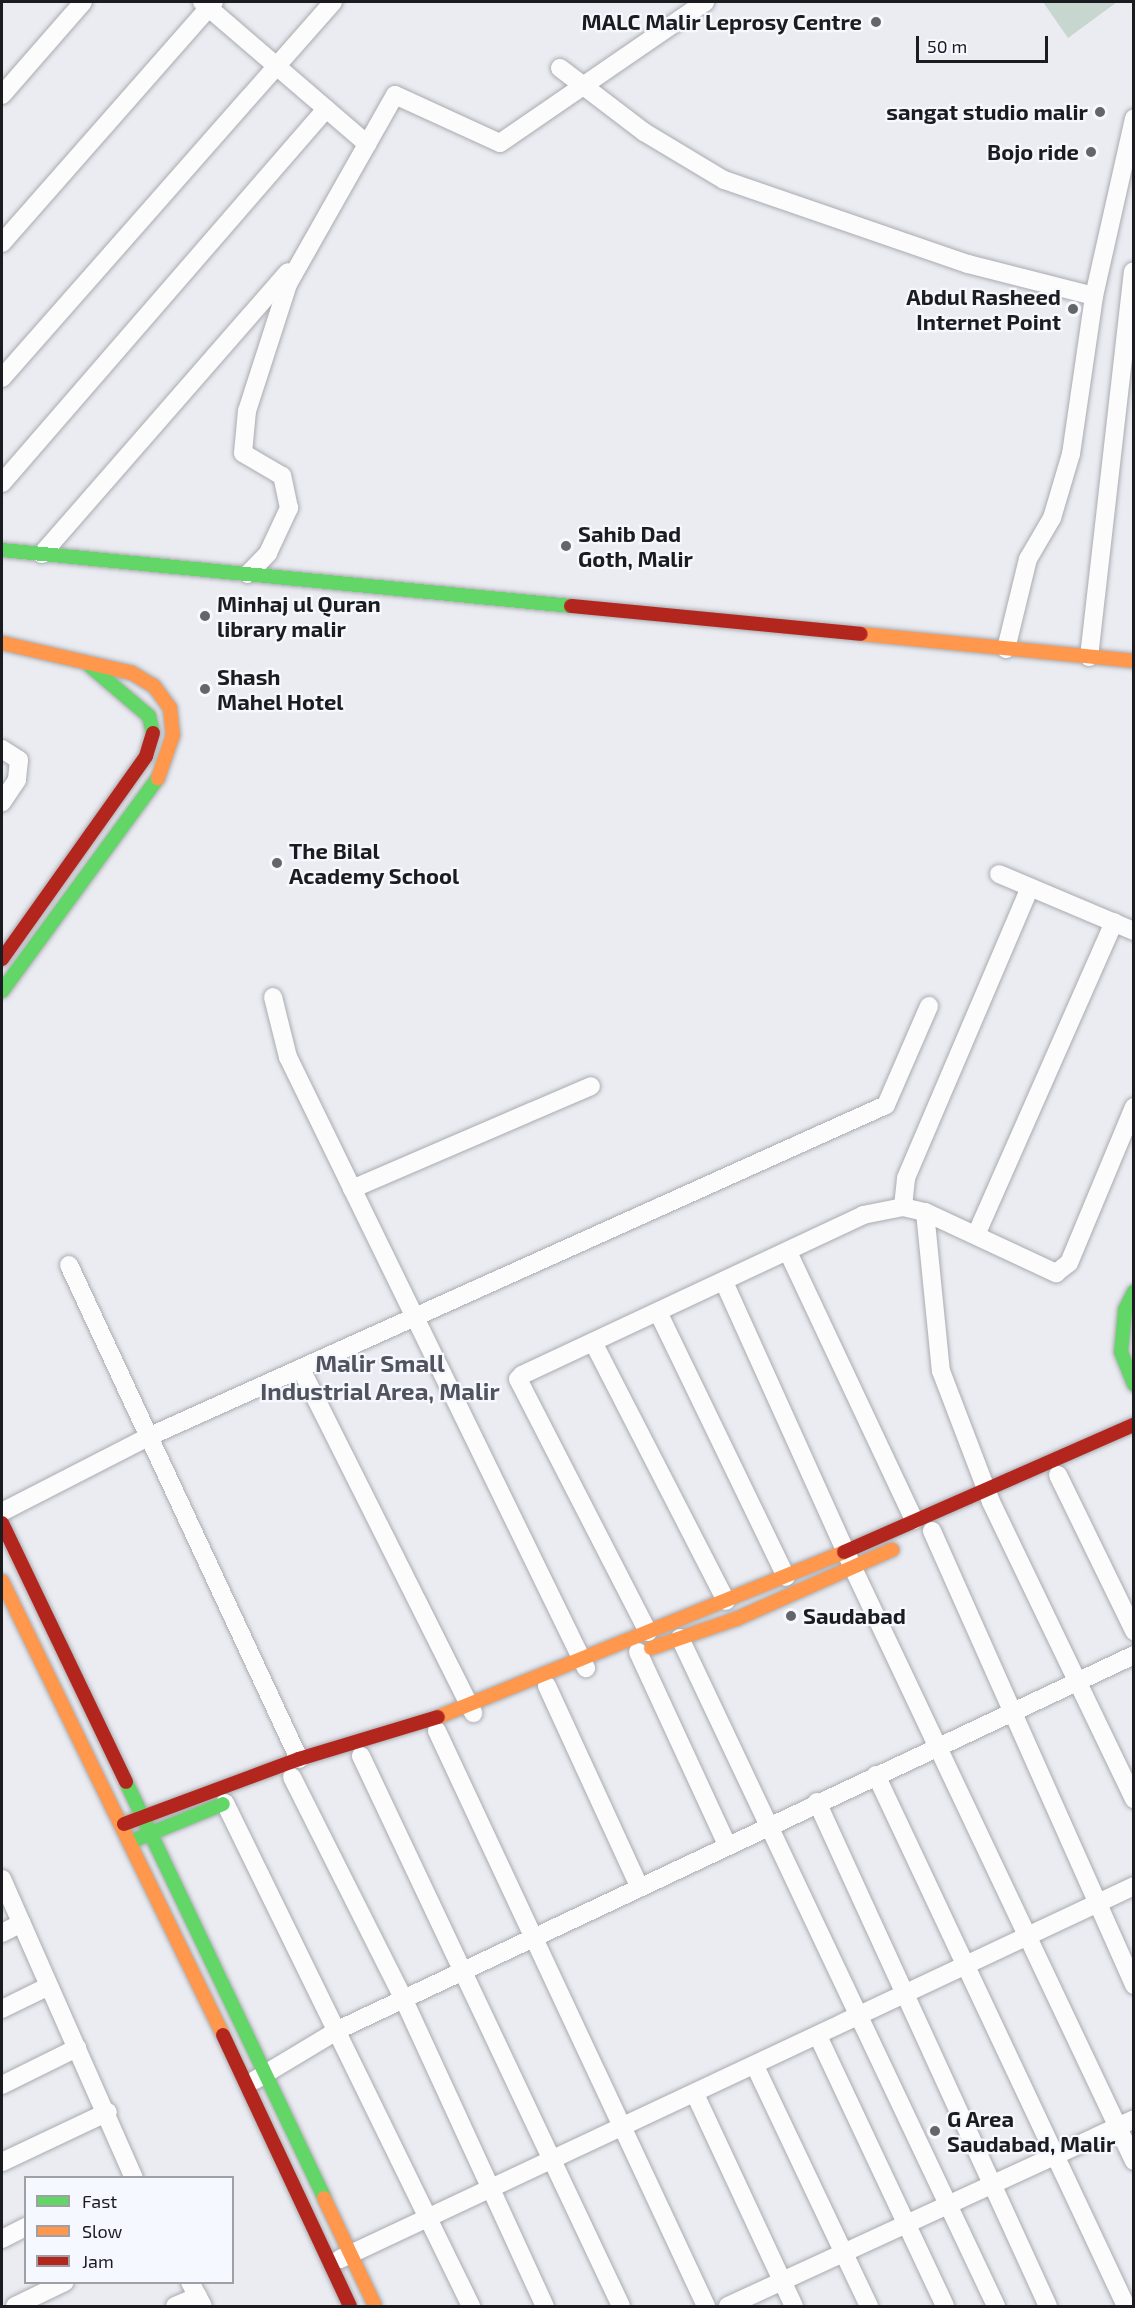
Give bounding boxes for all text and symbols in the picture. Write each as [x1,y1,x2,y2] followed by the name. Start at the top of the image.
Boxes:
[581,9,862,35] place label: MALC Malir Leprosy Centre
[867,13,885,31] marker: MALC Malir Leprosy Centre
[919,24,1051,62] scale bar
[927,35,967,57] text: 50 m
[886,99,1088,125] place label: sangat studio malir
[1093,105,1107,119] marker: sangat studio malir
[987,139,1079,165] place label: Bojo ride
[1084,145,1098,159] marker: Bojo ride
[906,283,1061,334] place label: Abdul Rasheed Internet Point
[1066,302,1080,316] marker: Abdul Rasheed Internet Point
[578,520,693,572] place label: Sahib Dad Goth, Malir
[559,539,573,553] marker: Sahib Dad Goth, Malir
[217,590,381,642] place label: Minhaj ul Quran library malir
[198,609,212,623] marker: Minhaj ul Quran library malir
[217,663,344,714] place label: Shash Mahel Hotel
[198,682,212,696] marker: Shash Mahel Hotel
[289,837,460,888] place label: The Bilal Academy School
[270,856,284,870] marker: The Bilal Academy School
[260,1349,500,1405] district label: Malir Small Industrial Area, Malir
[803,1603,906,1629] place label: Saudabad
[784,1609,798,1623] marker: Saudabad
[947,2105,1115,2156] place label: G Area Saudabad, Malir
[928,2124,942,2138] marker: G Area Saudabad, Malir
[24,2176,234,2284] legend
[82,2190,117,2212] text: Fast
[82,2220,122,2242] text: Slow
[82,2250,114,2272] text: Jam

